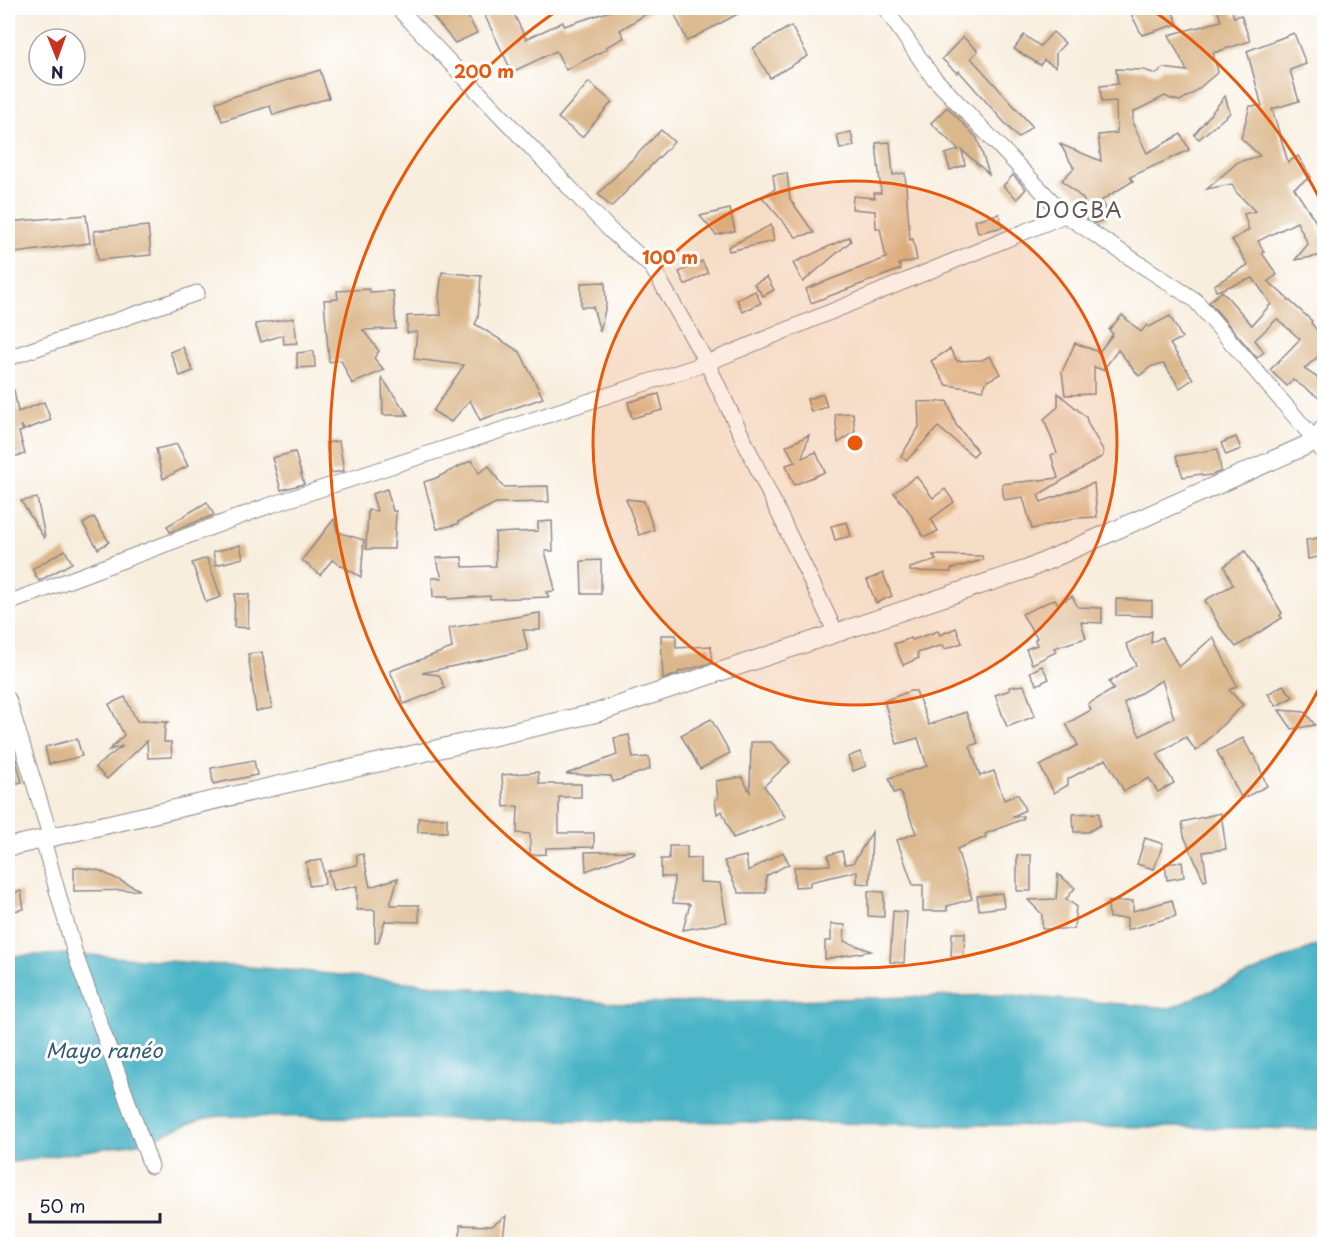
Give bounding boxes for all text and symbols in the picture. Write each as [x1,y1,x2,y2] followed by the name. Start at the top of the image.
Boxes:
[27,27,87,87] north arrow
[454,57,514,84] text: 200 m
[51,61,64,85] text: N
[1035,193,1123,225] district label: DOGBA
[642,243,698,270] text: 100 m
[845,433,865,453] centre of rings
[46,1035,163,1065] water label: Mayo ranéo
[30,1186,160,1224] scale bar
[39,1192,86,1219] text: 50 m

